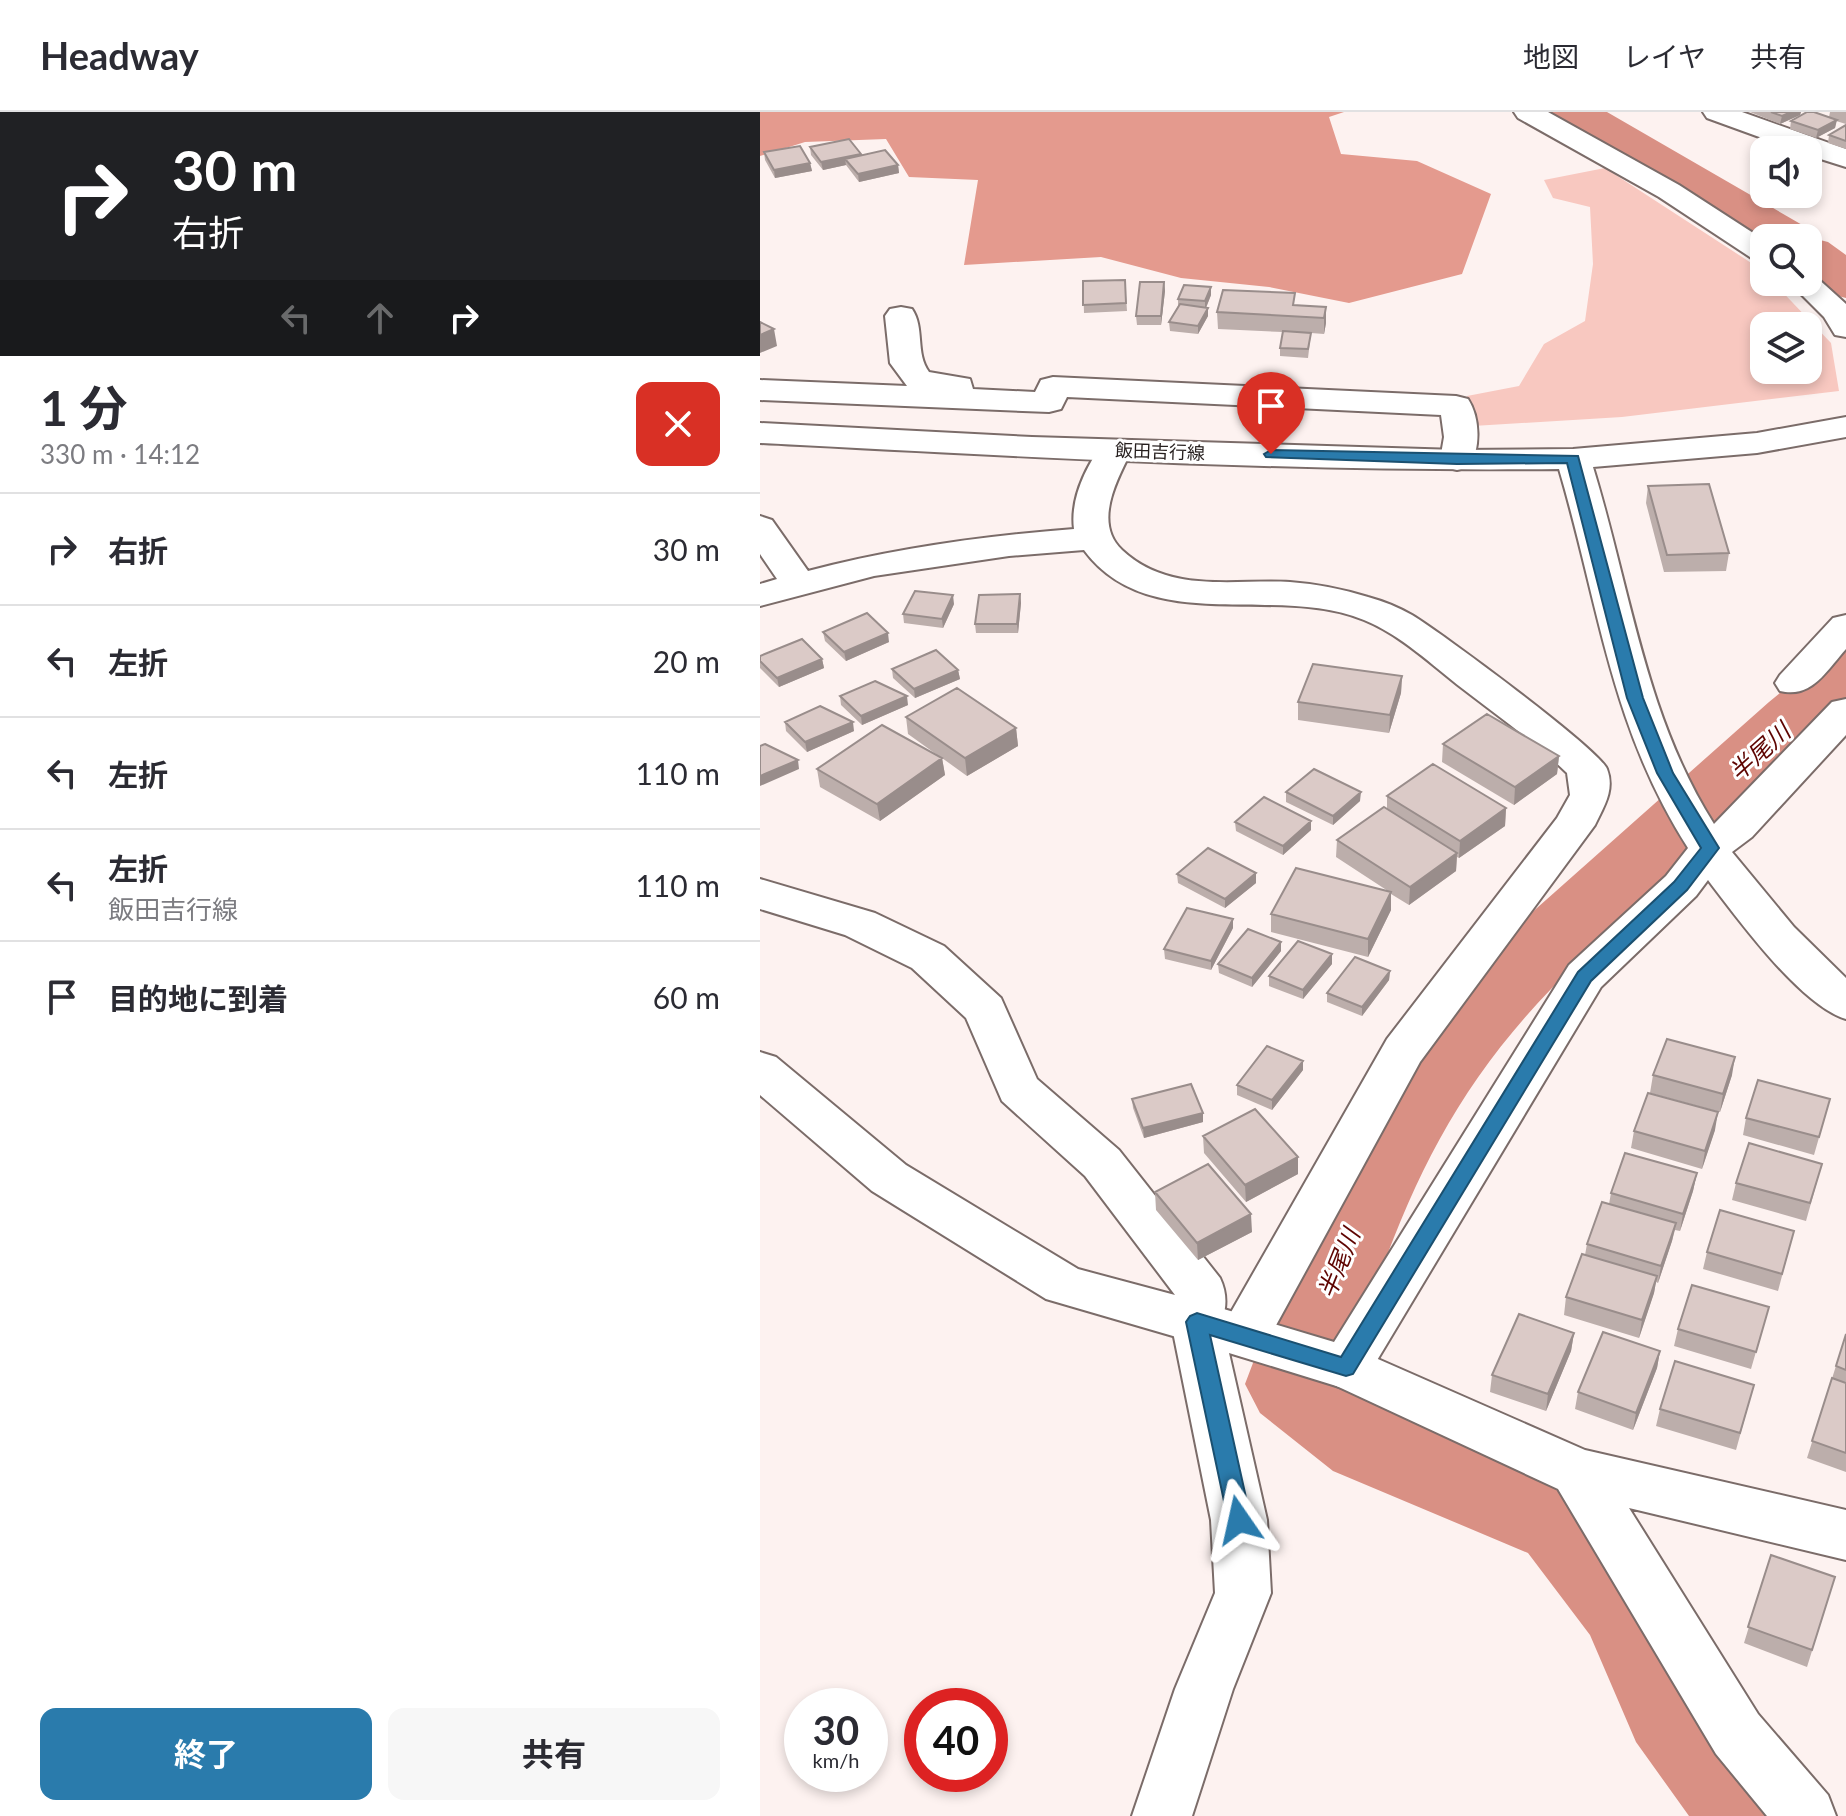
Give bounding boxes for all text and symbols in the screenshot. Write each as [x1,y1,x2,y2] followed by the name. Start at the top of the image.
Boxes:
[40,32,199,78] text: Headway
[1523,39,1579,73] text: 地図
[1623,39,1706,73] text: レイヤ
[1750,39,1806,73] text: 共有
[172,136,297,203] text: 30 m
[1750,136,1822,384] map controls
[1750,136,1822,208] button: sound
[40,144,144,248] icon: right
[172,210,244,254] text: 右折
[1750,224,1822,296] button: search
[274,296,318,340] icon: left
[358,296,402,340] icon: ahead
[442,296,486,340] icon: right
[1750,312,1822,384] button: layers
[1237,372,1305,454] pin
[40,379,128,436] text: 1 分
[636,382,720,466] button: close
[1249,384,1293,428] icon: arrive
[40,438,200,470] text: 330 m · 14:12
[1115,438,1205,464] street label: 飯田吉行線
[40,527,84,571] icon: right
[653,531,720,567] text: 30 m
[108,532,168,568] text: 右折
[40,639,84,683] icon: left
[653,643,720,679] text: 20 m
[108,644,168,680] text: 左折
[1723,714,1798,786] water label: 半尾川
[40,751,84,795] icon: left
[635,755,720,791] text: 110 m
[108,756,168,792] text: 左折
[108,850,168,886] text: 左折
[40,863,84,907] icon: left
[635,867,720,903] text: 110 m
[108,893,238,925] text: 飯田吉行線
[40,975,84,1019] icon: arrive
[653,979,720,1015] text: 60 m
[108,980,288,1016] text: 目的地に到着
[1311,1221,1366,1302] water label: 半尾川
[1197,1478,1281,1562] position arrow
[904,1688,1008,1792] speed limit sign: 40
[813,1706,859,1754] text: 30
[40,1708,372,1800] button: 終了
[388,1708,720,1800] button: 共有
[813,1748,859,1772] text: km/h

